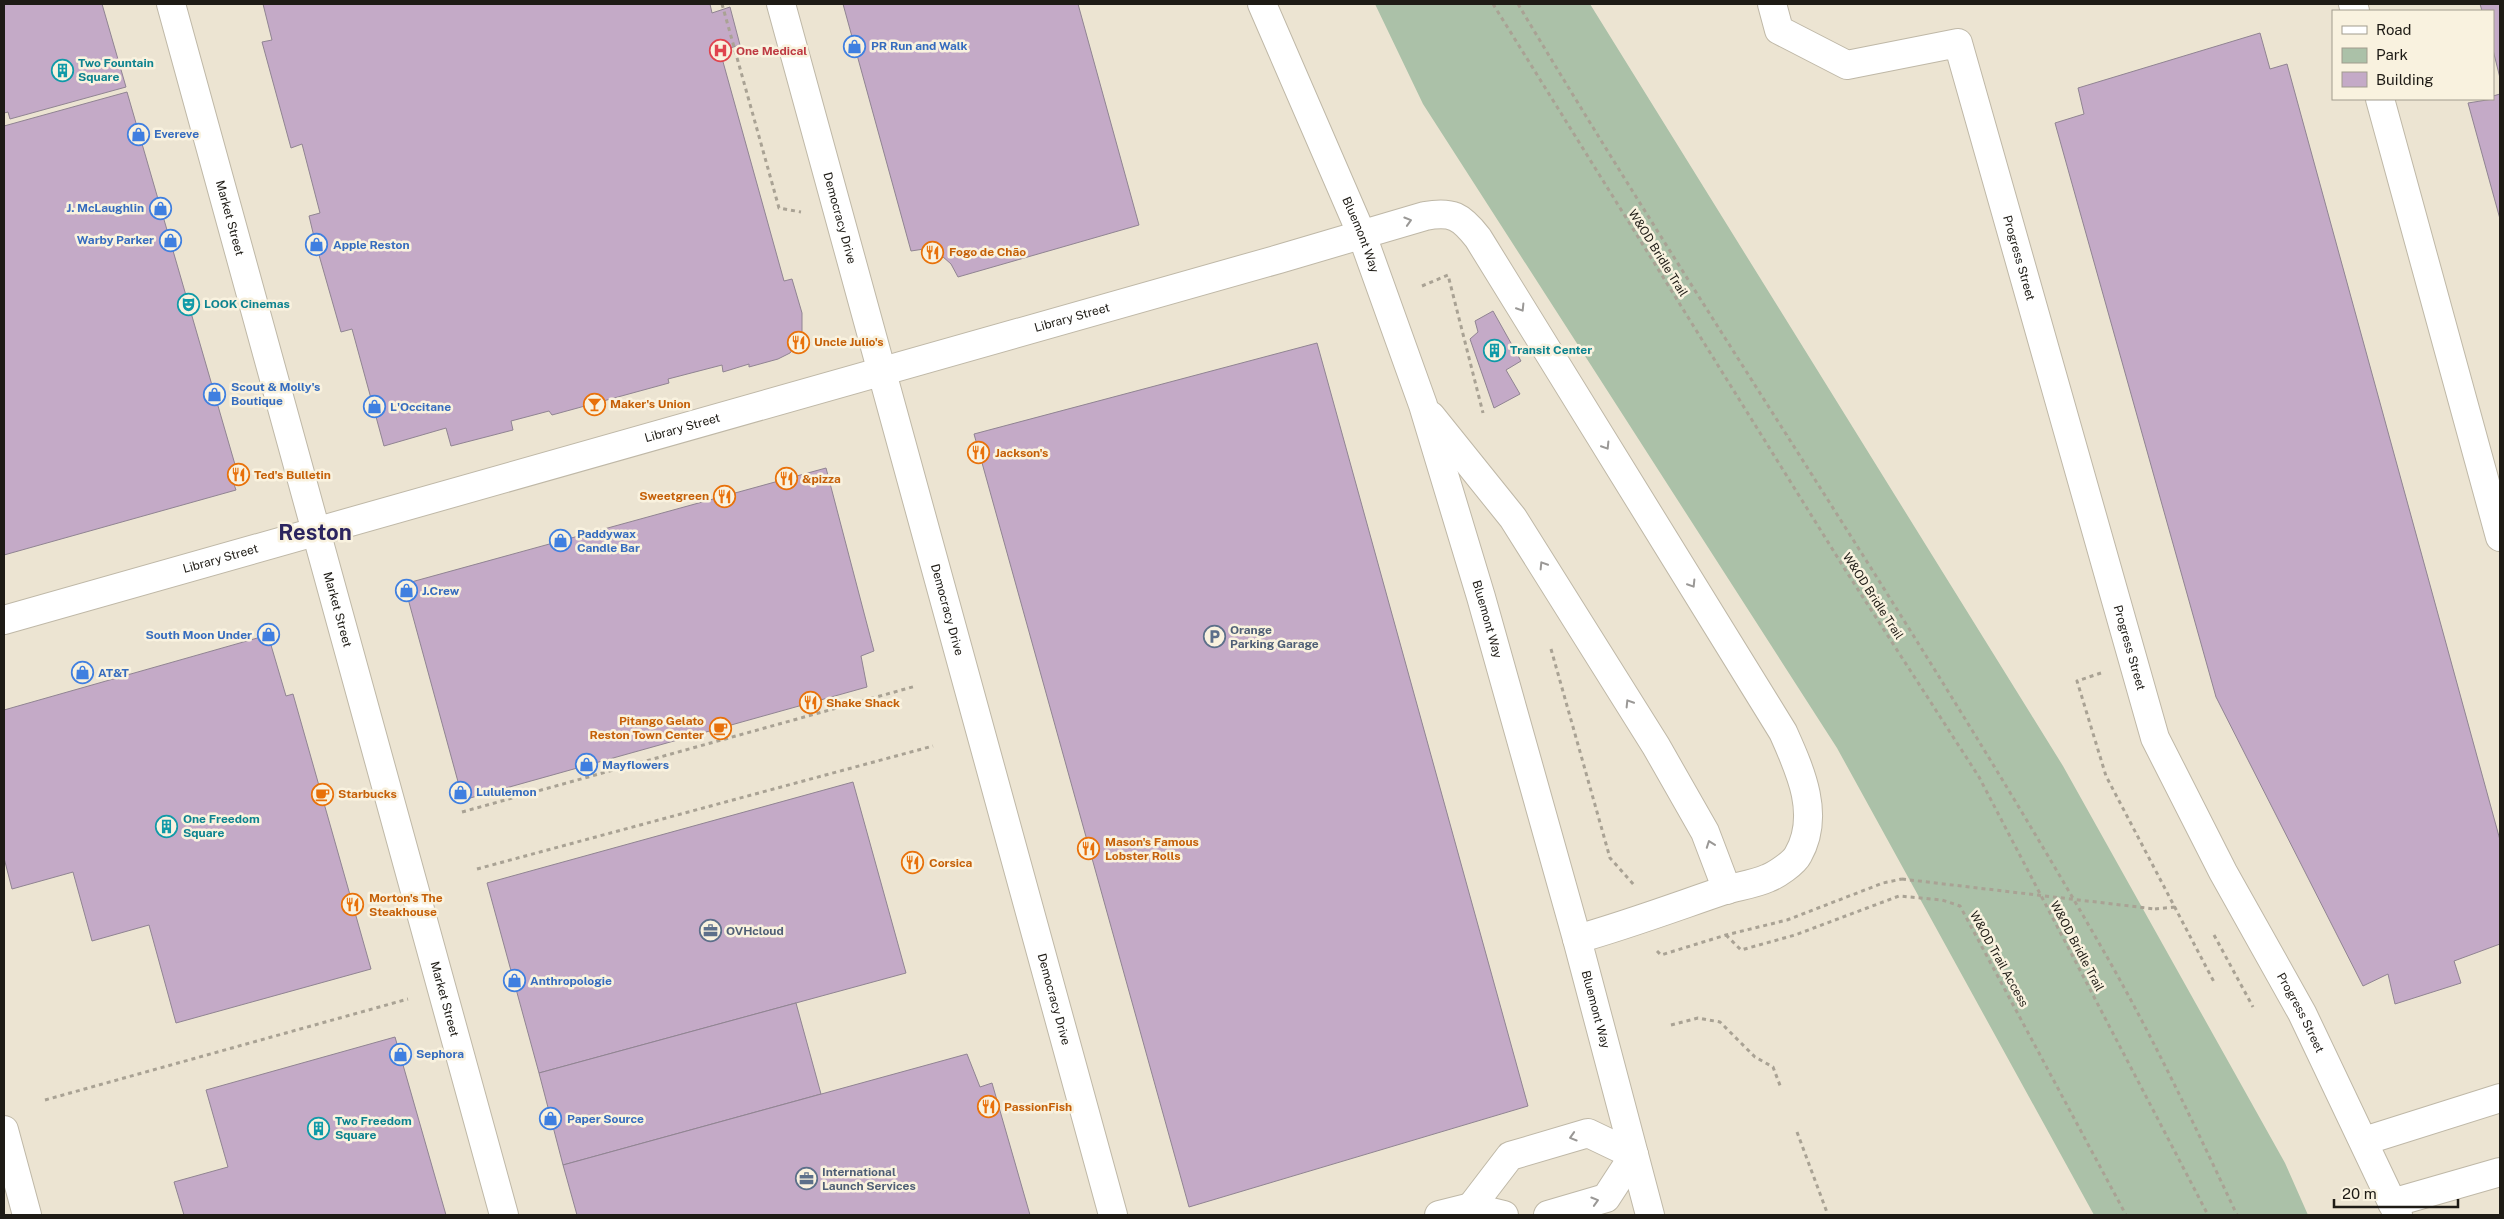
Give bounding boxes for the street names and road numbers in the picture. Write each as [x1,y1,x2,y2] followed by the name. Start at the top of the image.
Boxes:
[820,171,859,266] street label: Democracy Drive
[213,179,247,258] street label: Market Street
[1339,195,1382,275] street label: Bluemont Way
[1626,207,1691,299] street label: W&OD Bridle Trail
[2000,214,2038,303] street label: Progress Street
[1033,300,1112,335] street label: Library Street
[643,411,722,445] street label: Library Street
[181,541,260,576] street label: Library Street
[1840,550,1906,642] street label: W&OD Bridle Trail
[928,562,966,657] street label: Democracy Drive
[320,570,355,649] street label: Market Street
[1469,579,1505,660] street label: Bluemont Way
[2111,603,2148,692] street label: Progress Street
[2047,898,2107,994] street label: W&OD Bridle Trail
[1967,909,2031,1009] street label: W&OD Trail Access
[1035,952,1073,1047] street label: Democracy Drive
[428,960,462,1039] street label: Market Street
[1579,969,1613,1051] street label: Bluemont Way
[2274,970,2327,1055] street label: Progress Street

